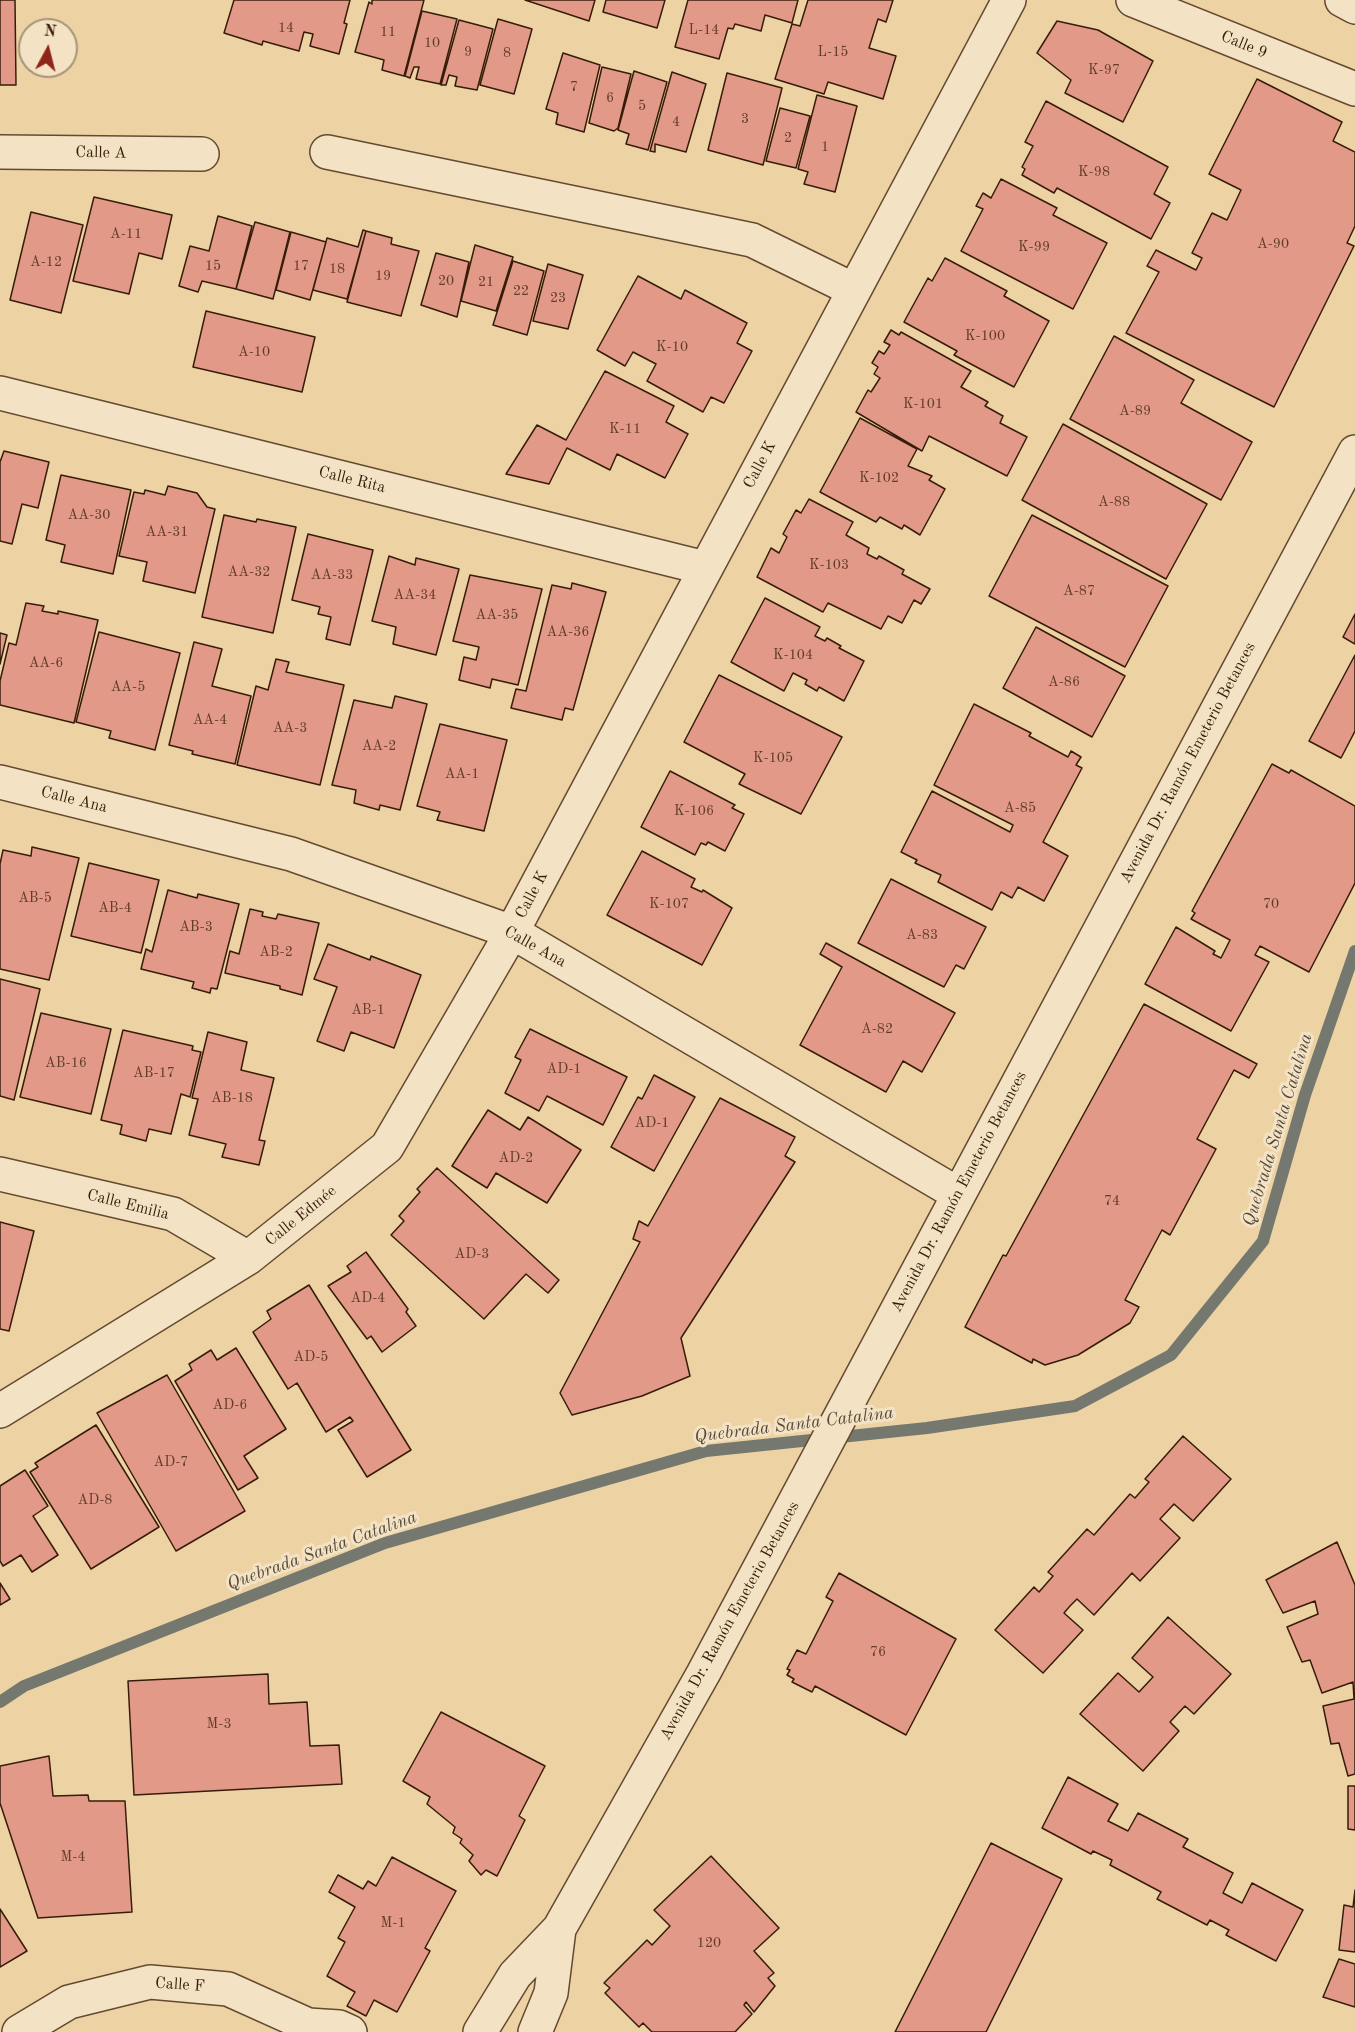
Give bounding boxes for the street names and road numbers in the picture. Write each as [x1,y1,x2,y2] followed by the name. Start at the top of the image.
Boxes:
[1218,27,1270,63] street label: Calle 9
[75,143,127,163] street label: Calle A
[740,438,780,492] street label: Calle K
[317,462,387,498] street label: Calle Rita
[1116,639,1260,887] street label: Avenida Dr. Ramón Emeterio Betances
[39,782,109,818] street label: Calle Ana
[512,868,552,922] street label: Calle K
[501,922,569,972] street label: Calle Ana
[887,1068,1031,1316] street label: Avenida Dr. Ramón Emeterio Betances
[262,1182,340,1250] street label: Calle Edmée
[85,1186,171,1224] street label: Calle Emilia
[656,1498,804,1744] street label: Avenida Dr. Ramón Emeterio Betances
[154,1974,206,1996] street label: Calle F

